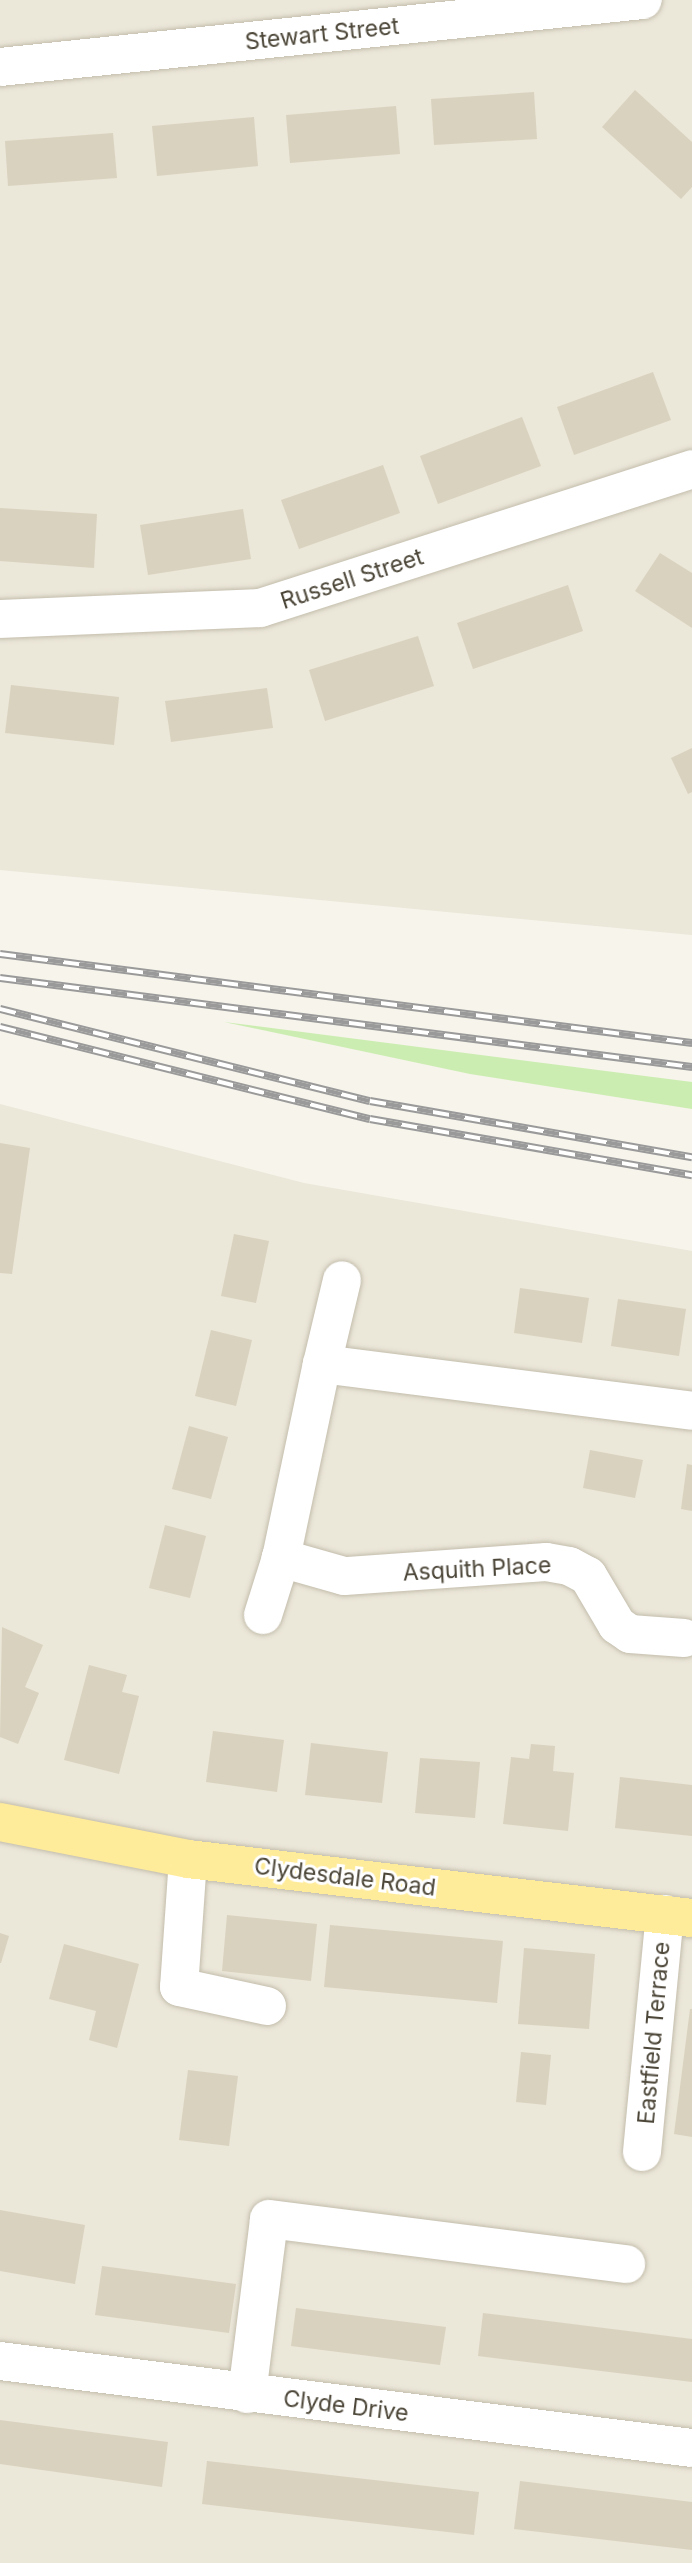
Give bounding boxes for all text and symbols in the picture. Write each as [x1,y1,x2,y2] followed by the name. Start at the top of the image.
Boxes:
[244,12,400,56] street label: Stewart Street
[277,543,427,615] street label: Russell Street
[402,1551,552,1587] street label: Asquith Place
[253,1852,437,1902] street label: Clydesdale Road
[632,1941,676,2125] street label: Eastfield Terrace
[282,2385,410,2427] street label: Clyde Drive

